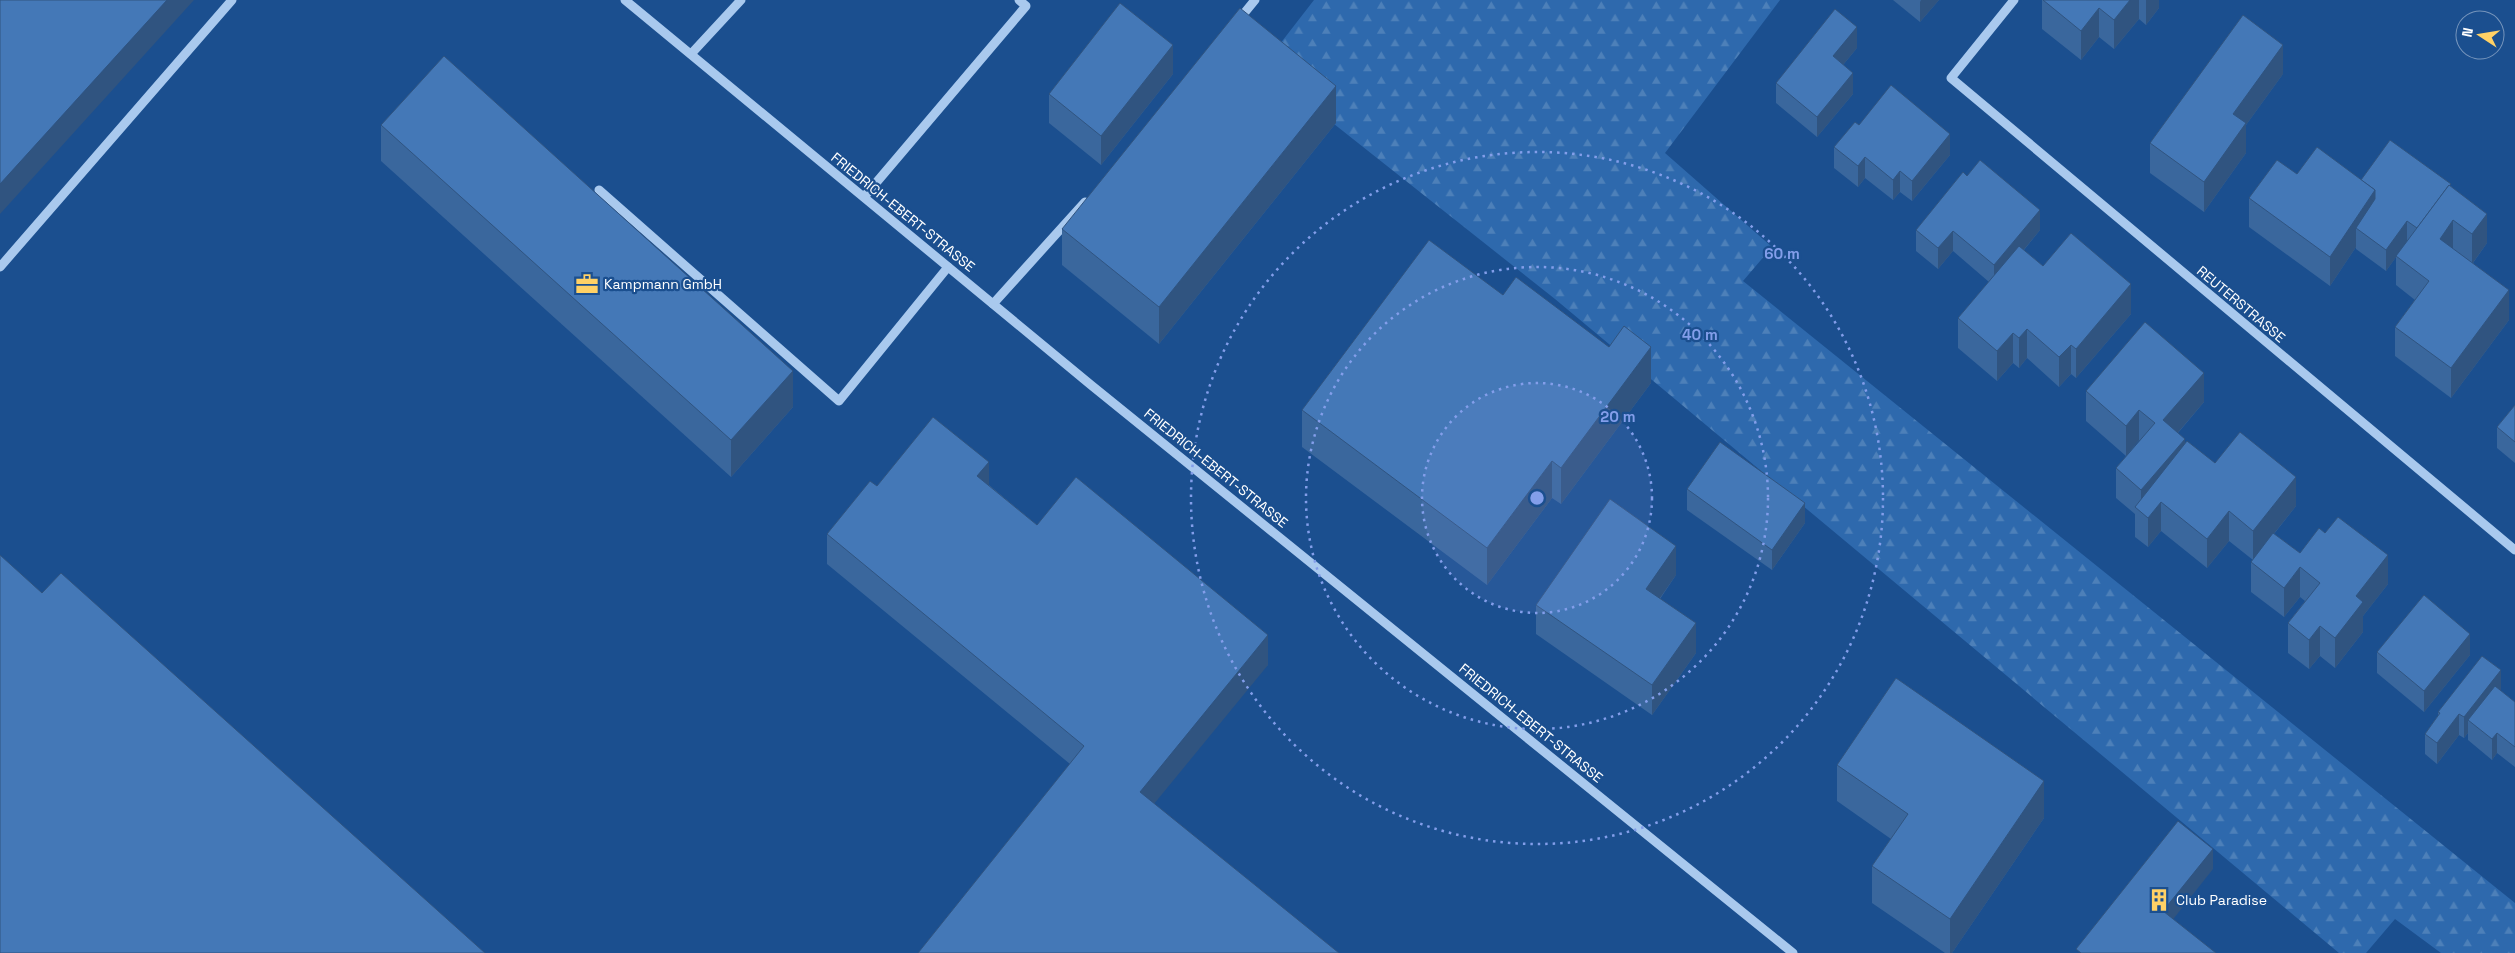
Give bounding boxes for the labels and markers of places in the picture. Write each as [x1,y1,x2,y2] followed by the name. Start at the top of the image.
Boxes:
[574,271,600,297] office icon: Kampmann GmbH
[604,275,722,293] place label: Kampmann GmbH
[1528,489,1546,507] centre of rings
[2146,887,2172,913] building icon: Club Paradise
[2176,891,2267,909] place label: Club Paradise

